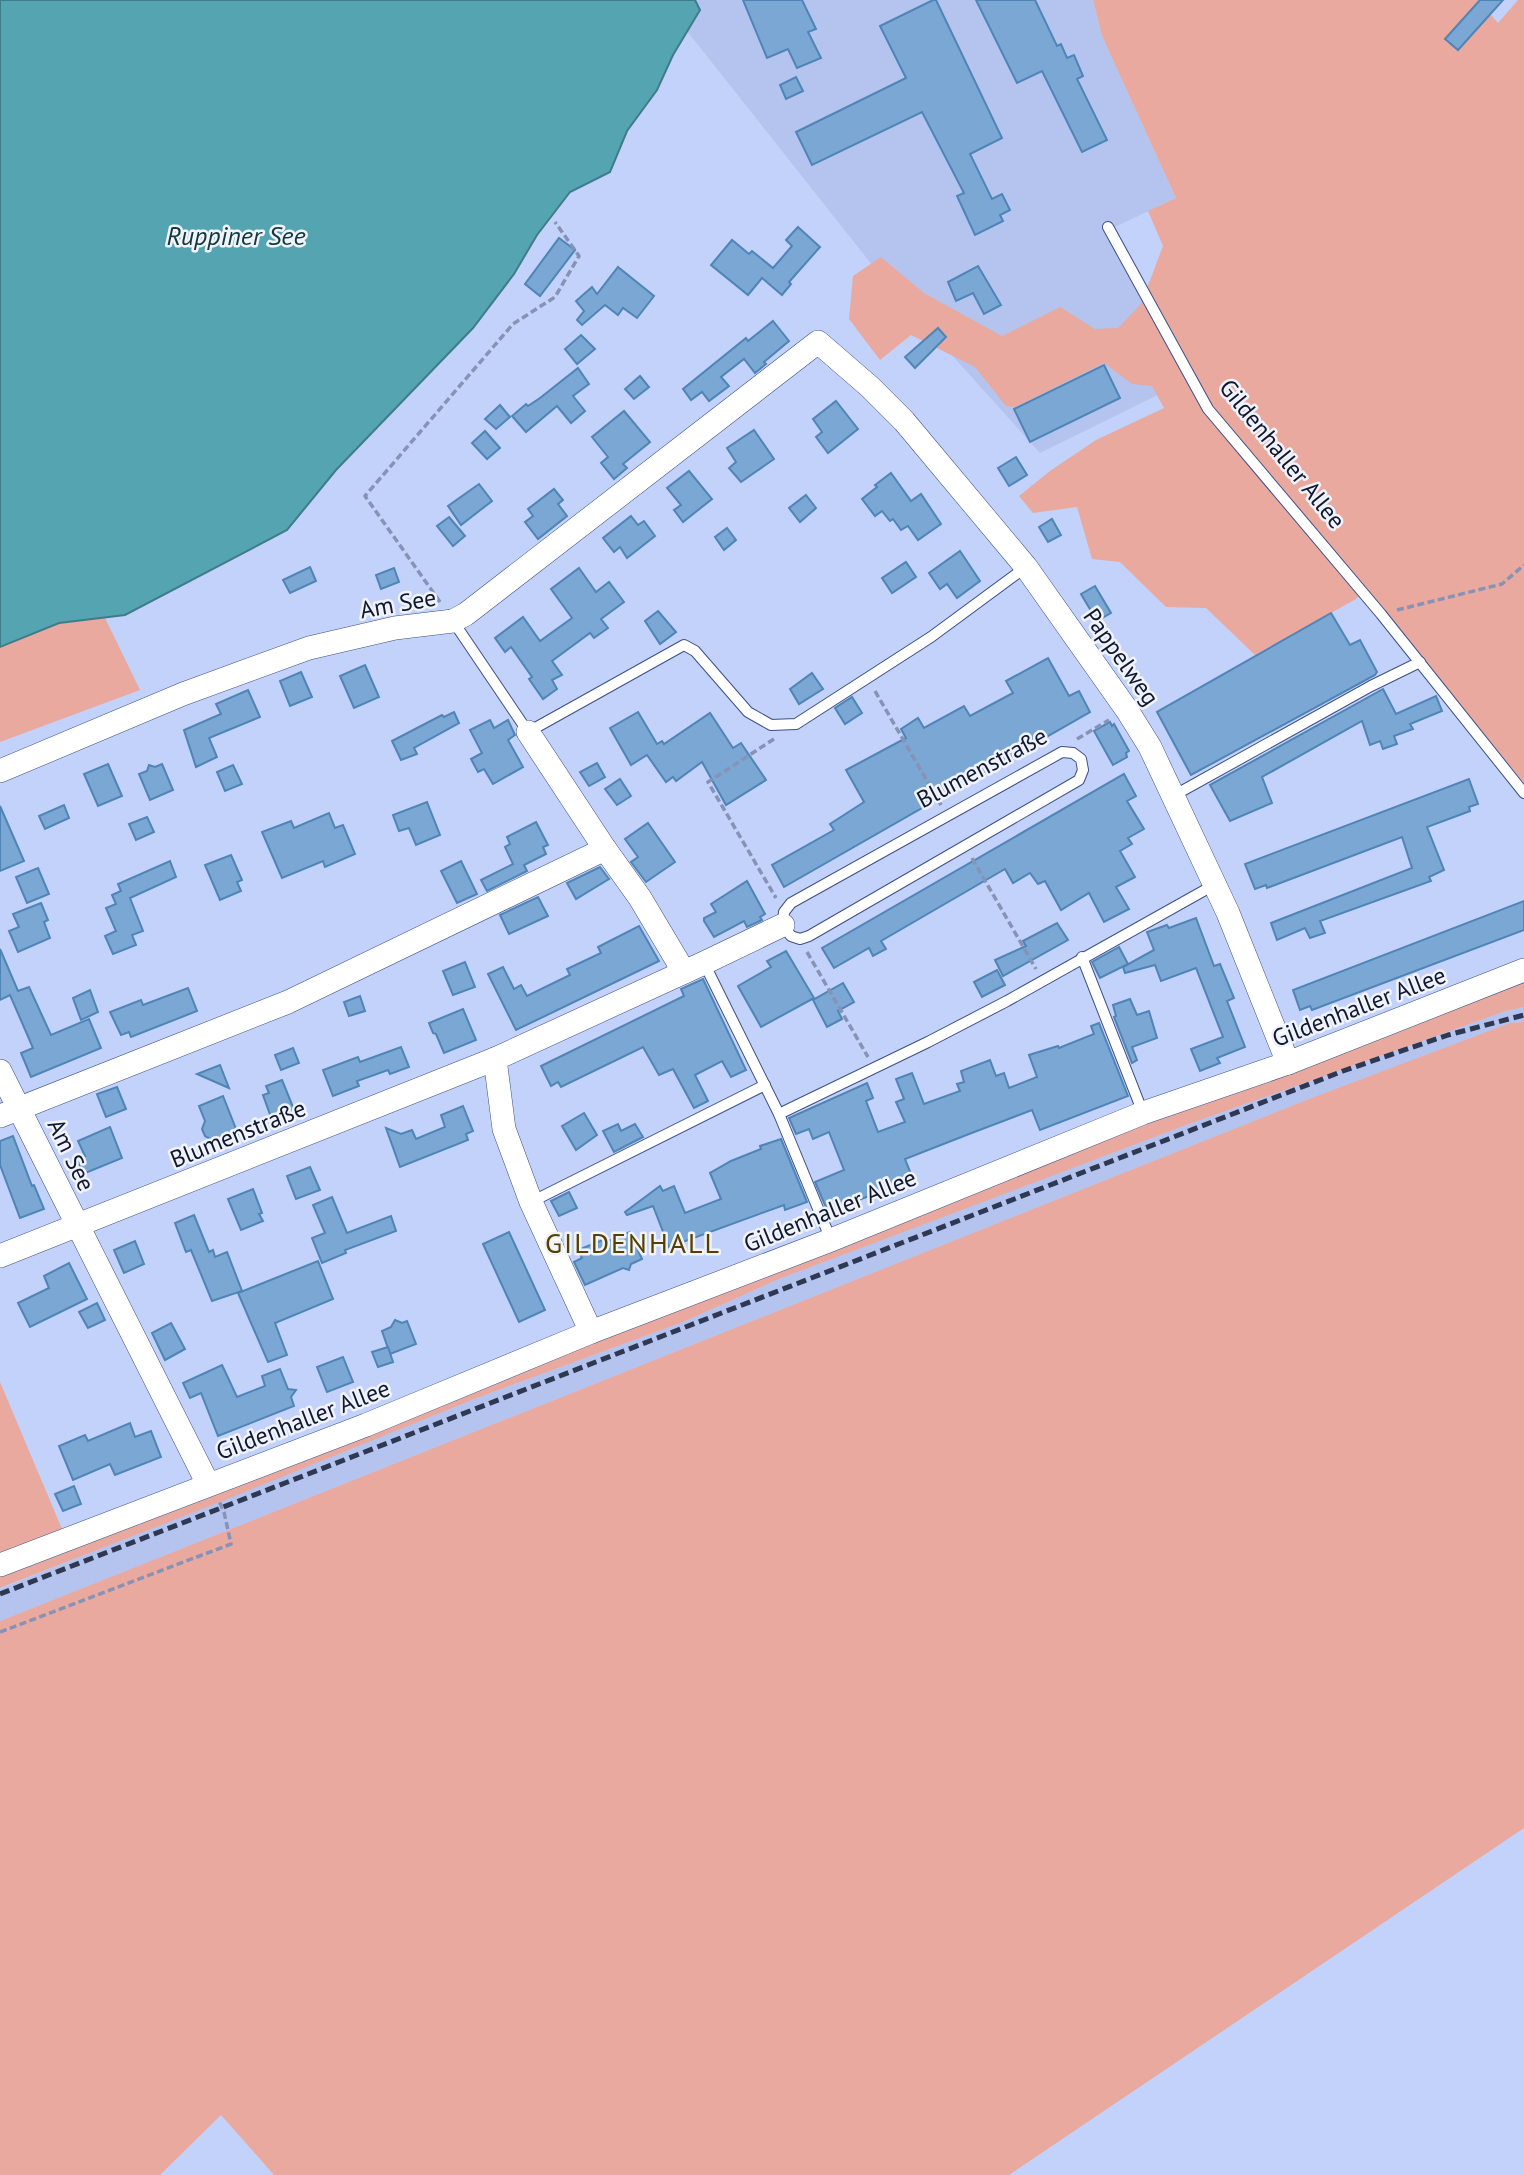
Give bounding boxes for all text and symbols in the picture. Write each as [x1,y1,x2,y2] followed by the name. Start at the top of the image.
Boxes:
[167,219,305,252] water label: Ruppiner See
[1213,373,1352,535] street label: Gildenhaller Allee
[357,582,438,625] street label: Am See
[1077,602,1166,711] street label: Pappelweg
[911,720,1052,815] street label: Blumenstraße
[1268,959,1450,1054] street label: Gildenhaller Allee
[165,1092,310,1175] street label: Blumenstraße
[41,1113,102,1196] street label: Am See
[739,1162,921,1259] street label: Gildenhaller Allee
[545,1224,721,1261] district label: GILDENHALL
[212,1372,394,1467] street label: Gildenhaller Allee

